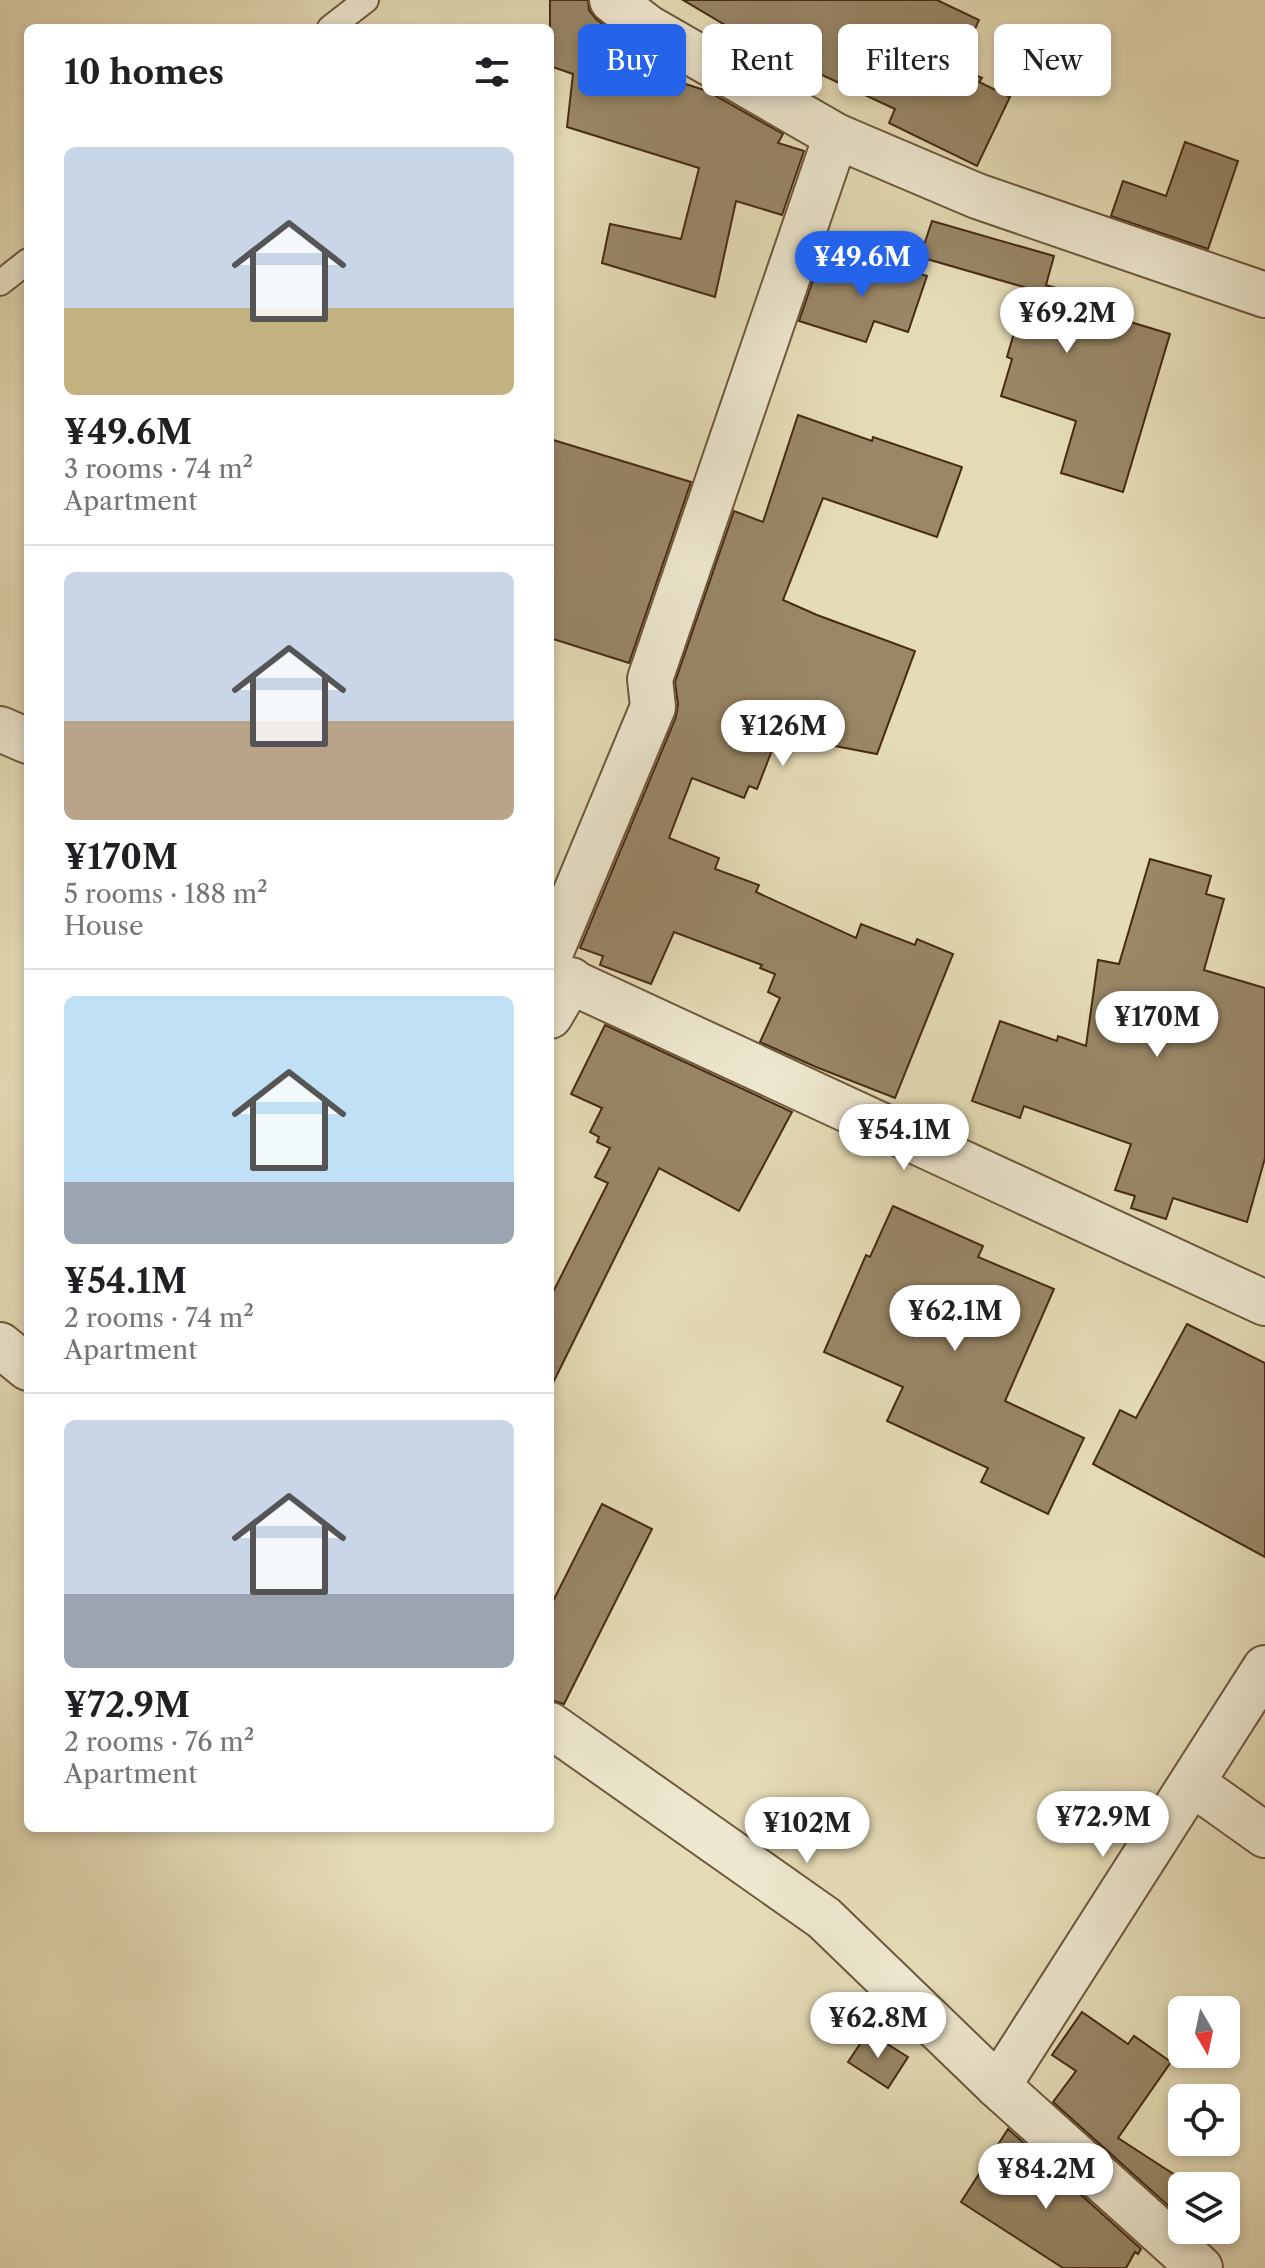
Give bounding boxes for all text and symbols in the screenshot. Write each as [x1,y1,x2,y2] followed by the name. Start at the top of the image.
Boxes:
[578,24,686,96] chip: Buy
[702,24,822,96] chip: Rent
[838,24,978,96] chip: Filters
[994,24,1111,96] chip: New
[470,50,514,94] icon: filters
[64,51,224,93] text: 10 homes
[217,199,361,343] icon: home
[797,231,927,299] pin: ¥49.6M
[813,241,911,273] text: ¥49.6M
[1002,287,1132,355] pin: ¥69.2M
[1018,297,1116,329] text: ¥69.2M
[64,411,192,453] text: ¥49.6M
[64,453,253,485] text: 3 rooms · 74 m²
[64,485,197,517] text: Apartment
[217,624,361,768] icon: home
[727,700,839,768] pin: ¥126M
[739,710,827,742] text: ¥126M
[64,836,178,878] text: ¥170M
[64,878,268,910] text: 5 rooms · 188 m²
[64,910,144,942] text: House
[1101,991,1213,1059] pin: ¥170M
[1113,1001,1201,1033] text: ¥170M
[217,1048,361,1192] icon: home
[839,1104,969,1172] pin: ¥54.1M
[857,1114,951,1146] text: ¥54.1M
[64,1260,187,1302] text: ¥54.1M
[890,1285,1020,1353] pin: ¥62.1M
[907,1295,1003,1327] text: ¥62.1M
[64,1302,254,1334] text: 2 rooms · 74 m²
[64,1334,197,1366] text: Apartment
[217,1472,361,1616] icon: home
[64,1684,190,1726] text: ¥72.9M
[64,1726,254,1758] text: 2 rooms · 76 m²
[64,1758,197,1790] text: Apartment
[1038,1791,1168,1859] pin: ¥72.9M
[751,1797,863,1865] pin: ¥102M
[1055,1801,1151,1833] text: ¥72.9M
[763,1807,851,1839] text: ¥102M
[813,1992,943,2060] pin: ¥62.8M
[1168,1996,1240,2068] north arrow
[1168,1996,1240,2244] map controls
[828,2002,928,2034] text: ¥62.8M
[1168,2084,1240,2156] button: locate
[981,2143,1111,2211] pin: ¥84.2M
[996,2153,1096,2185] text: ¥84.2M
[1168,2172,1240,2244] button: layers

